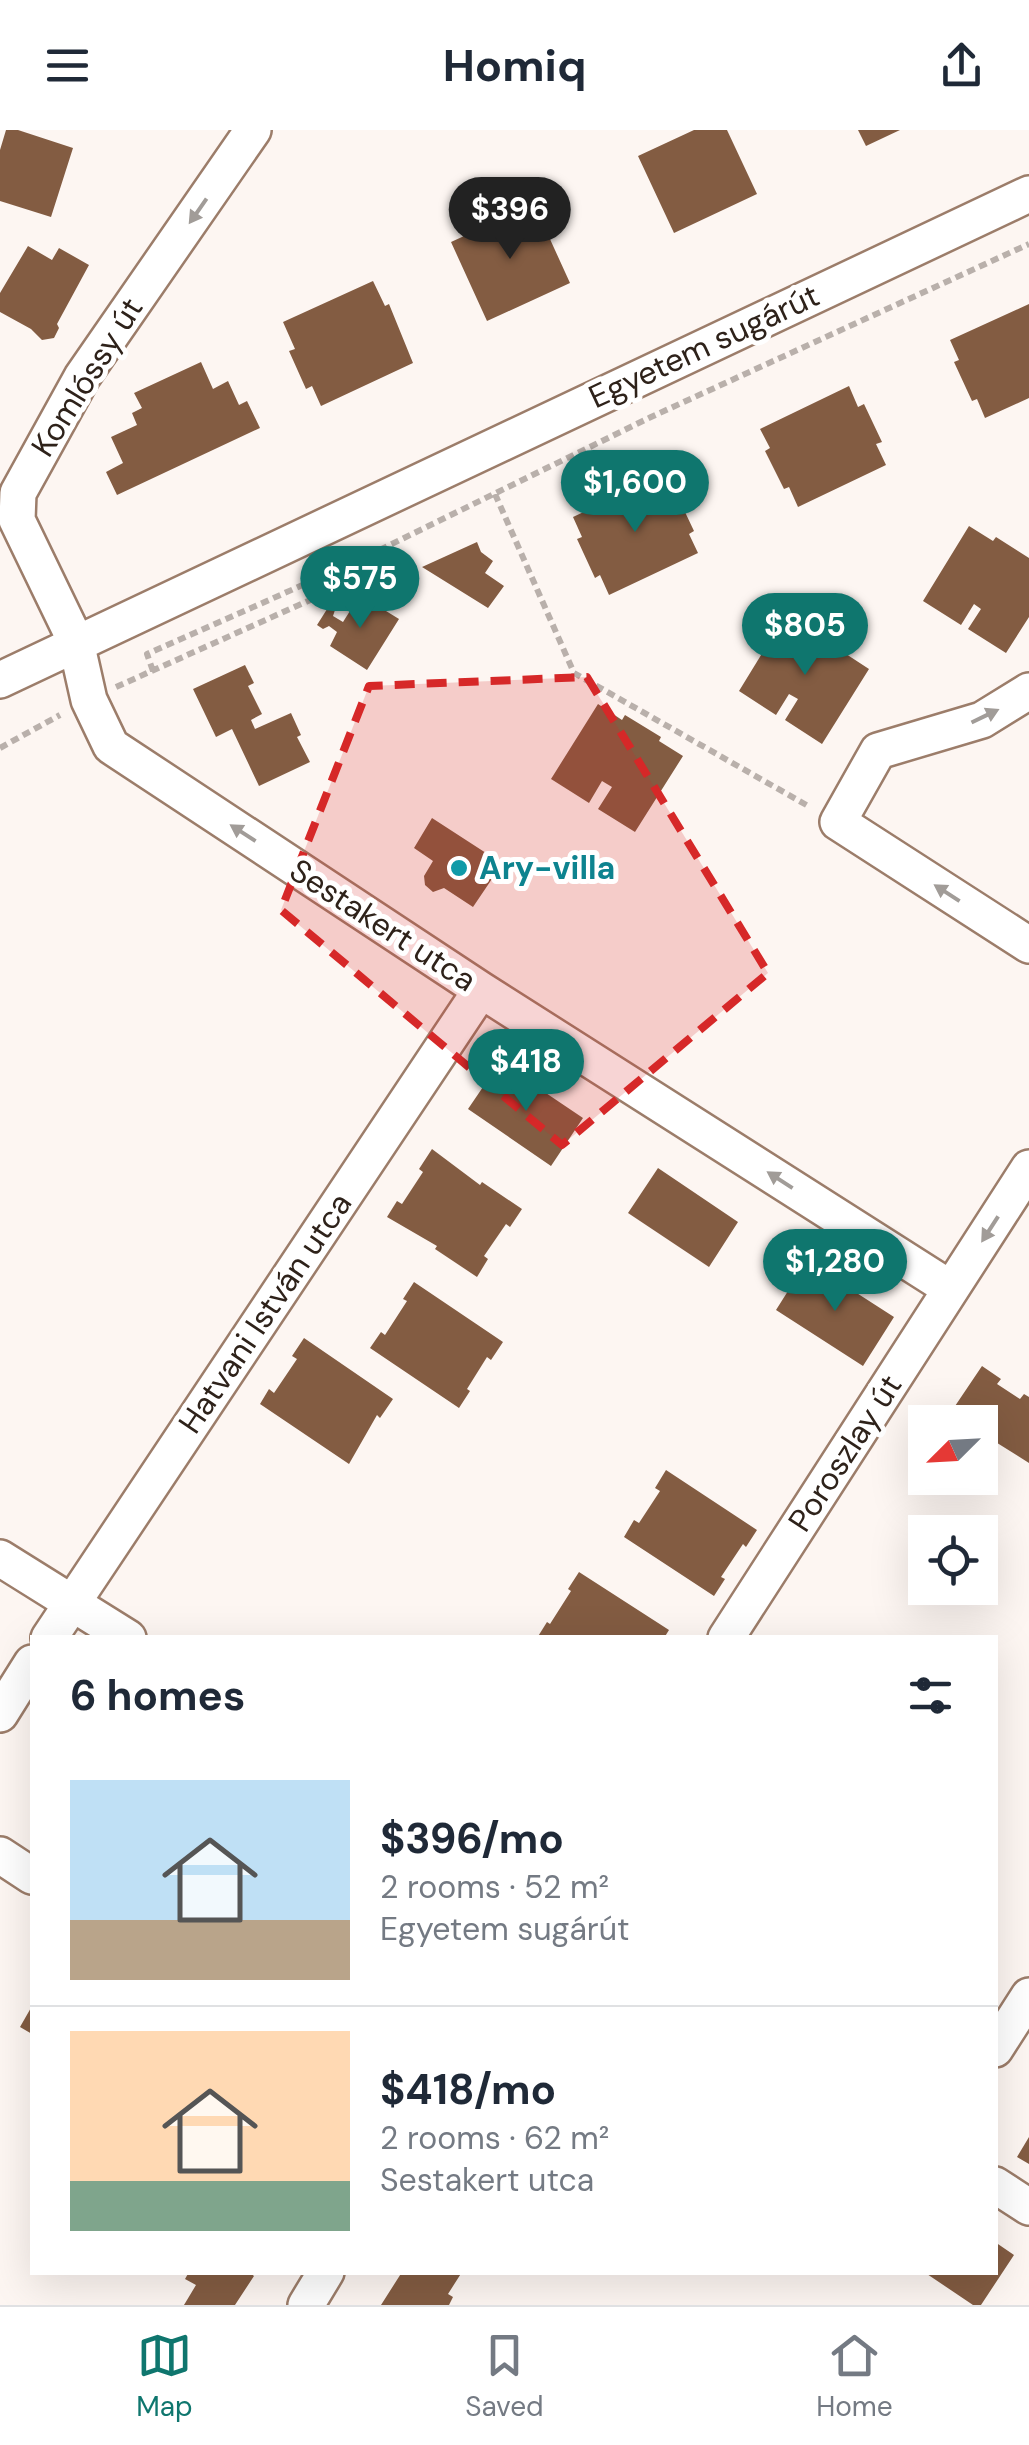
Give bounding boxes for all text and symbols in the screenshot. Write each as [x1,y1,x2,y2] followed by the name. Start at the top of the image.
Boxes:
[443,36,586,95] text: Homiq
[40,38,95,93] icon: menu
[934,38,989,93] icon: share
[451,177,569,262] pin: $396
[471,188,549,230] text: $396
[189,197,208,224] one-way arrow
[582,274,826,418] street label: Egyetem sugárút
[22,290,152,464] street label: Komlóssy út
[554,450,716,535] pin: $1,600
[583,461,687,503] text: $1,600
[301,546,419,631] pin: $575
[322,557,398,599] text: $575
[746,593,864,678] pin: $805
[764,604,846,646] text: $805
[971,707,1000,724] one-way arrow
[229,824,257,842] one-way arrow
[479,847,615,889] place label: Ary-villa
[282,849,484,1001] street label: Sestakert utca
[448,857,470,879] marker: Ary-villa
[933,884,961,902] one-way arrow
[467,1029,585,1114] pin: $418
[490,1040,562,1082] text: $418
[767,1172,794,1190] one-way arrow
[169,1185,361,1441] street label: Hatvani István utca
[982,1215,1000,1242] one-way arrow
[754,1229,916,1314] pin: $1,280
[785,1240,885,1282] text: $1,280
[779,1367,911,1539] street label: Poroszlay út
[908,1405,998,1495] north arrow
[908,1405,998,1605] map controls
[908,1515,998,1605] button: locate
[70,1668,245,1723] text: 6 homes
[903,1668,958,1723] icon: filters
[380,1811,564,1866] text: $396/mo
[150,1820,270,1940] icon: home
[380,1866,609,1908] text: 2 rooms · 52 m²
[380,1908,630,1950] text: Egyetem sugárút
[380,2062,556,2117] text: $418/mo
[150,2071,270,2191] icon: home
[380,2117,609,2159] text: 2 rooms · 62 m²
[380,2159,594,2201] text: Sestakert utca
[136,2328,193,2425] tab: Map
[465,2328,544,2425] tab: Saved
[816,2328,893,2425] tab: Home

